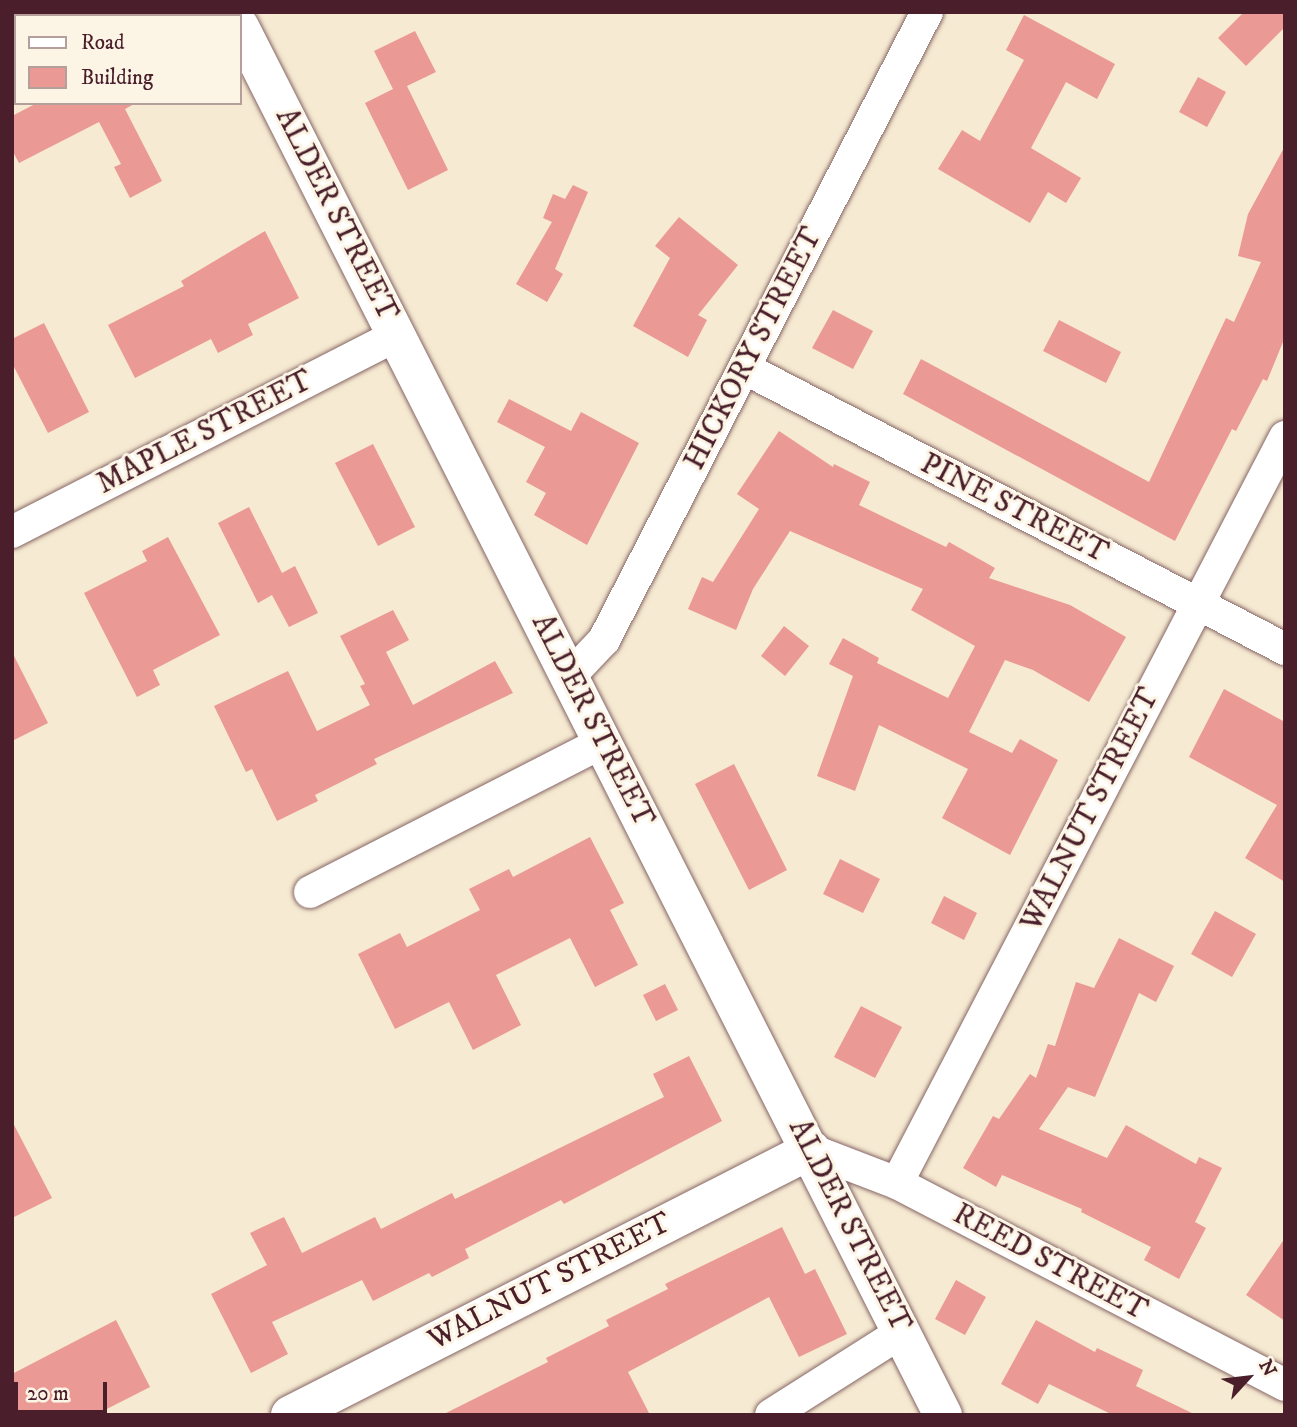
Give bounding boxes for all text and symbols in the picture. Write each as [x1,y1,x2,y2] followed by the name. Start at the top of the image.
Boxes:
[14,14,242,105] legend
[81,30,125,56] text: Road
[81,65,153,91] text: Building
[267,103,405,327] street label: ALDER STREET
[677,222,831,476] street label: HICKORY STREET
[91,363,319,503] street label: MAPLE STREET
[914,446,1114,572] street label: PINE STREET
[523,609,661,833] street label: ALDER STREET
[1014,682,1168,938] street label: WALNUT STREET
[780,1114,918,1338] street label: ALDER STREET
[947,1197,1153,1329] street label: REED STREET
[422,1205,678,1359] street label: WALNUT STREET
[1213,1343,1283,1413] north arrow
[1253,1356,1281,1380] text: N
[18,1368,110,1412] scale bar
[27,1381,69,1407] text: 20 m

